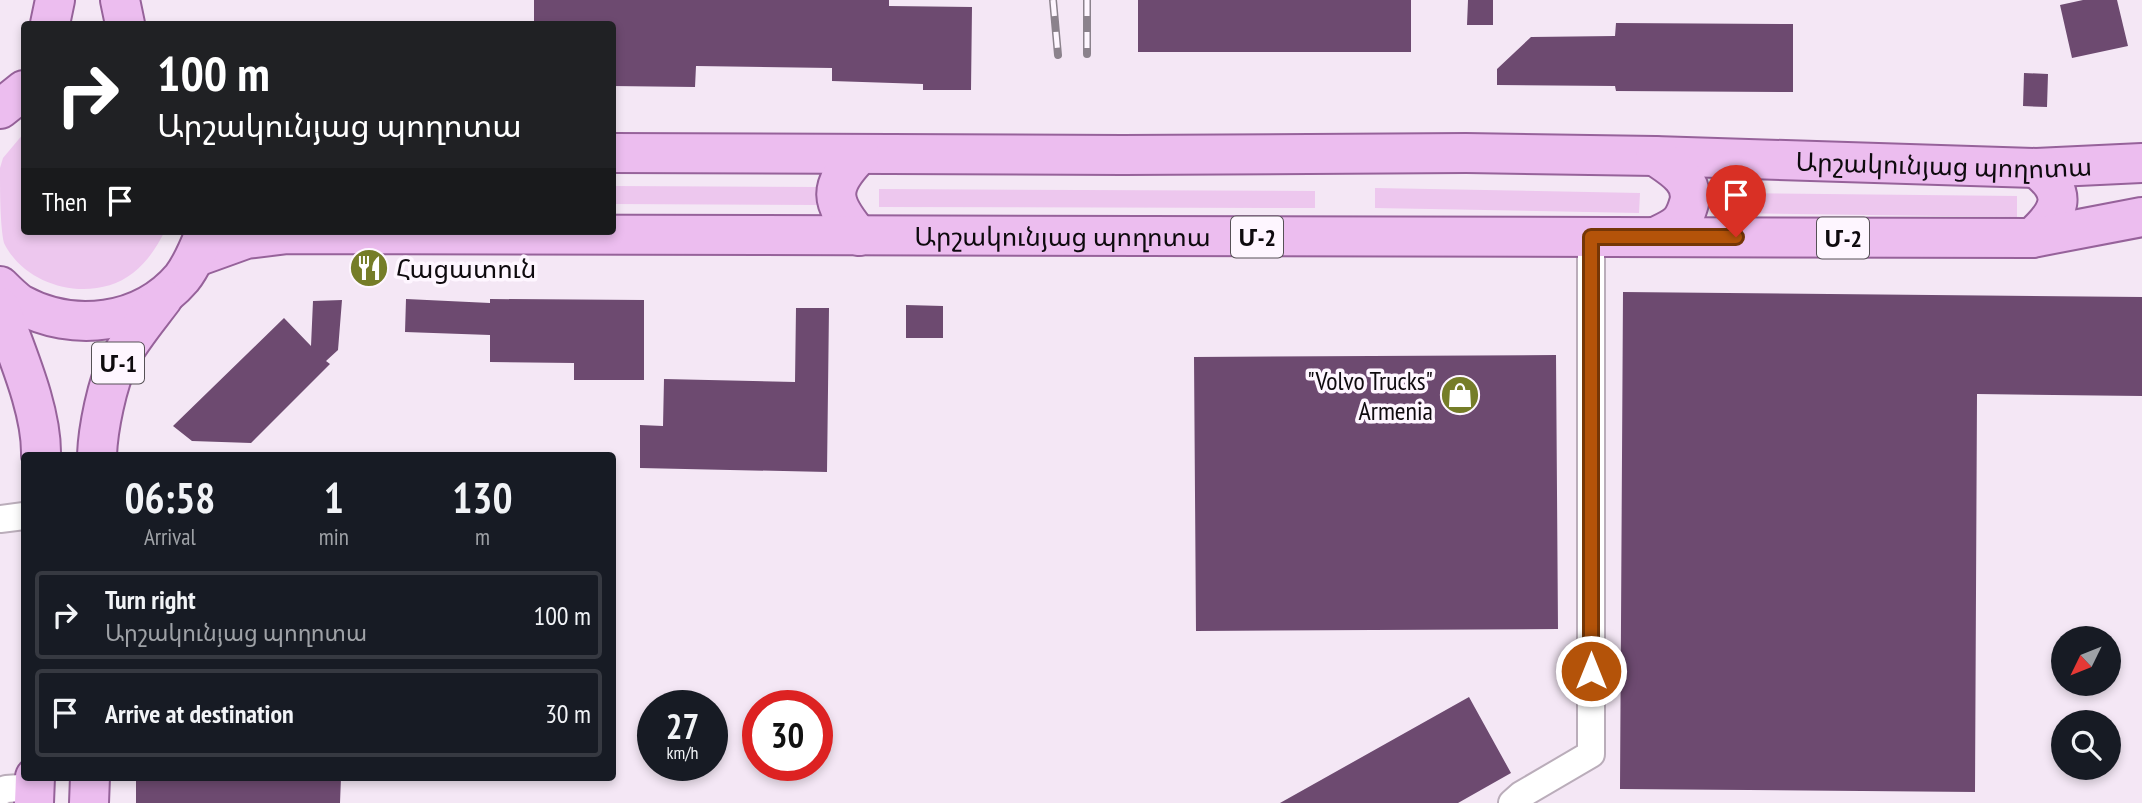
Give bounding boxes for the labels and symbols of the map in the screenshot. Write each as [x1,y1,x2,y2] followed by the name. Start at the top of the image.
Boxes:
[1795,144,2093,185] street label: Արշակունյաց պողոտա
[1706,165,1766,237] pin
[1231,216,1283,258] road number: Մ-2
[1817,218,1869,258] road number: Մ-2
[914,219,1211,253] street label: Արշակունյաց պողոտա
[348,247,390,289] restaurant icon: Հացատուն
[396,252,536,285] place label: Հացատուն
[92,342,144,384] road number: Մ-1
[1307,364,1433,427] place label: "Volvo Trucks" Armenia
[1439,374,1481,416] shop icon: "Volvo Trucks" Armenia
[2051,626,2121,696] north arrow
[1554,634,1628,708] position arrow
[742,690,833,781] speed limit sign: 30

